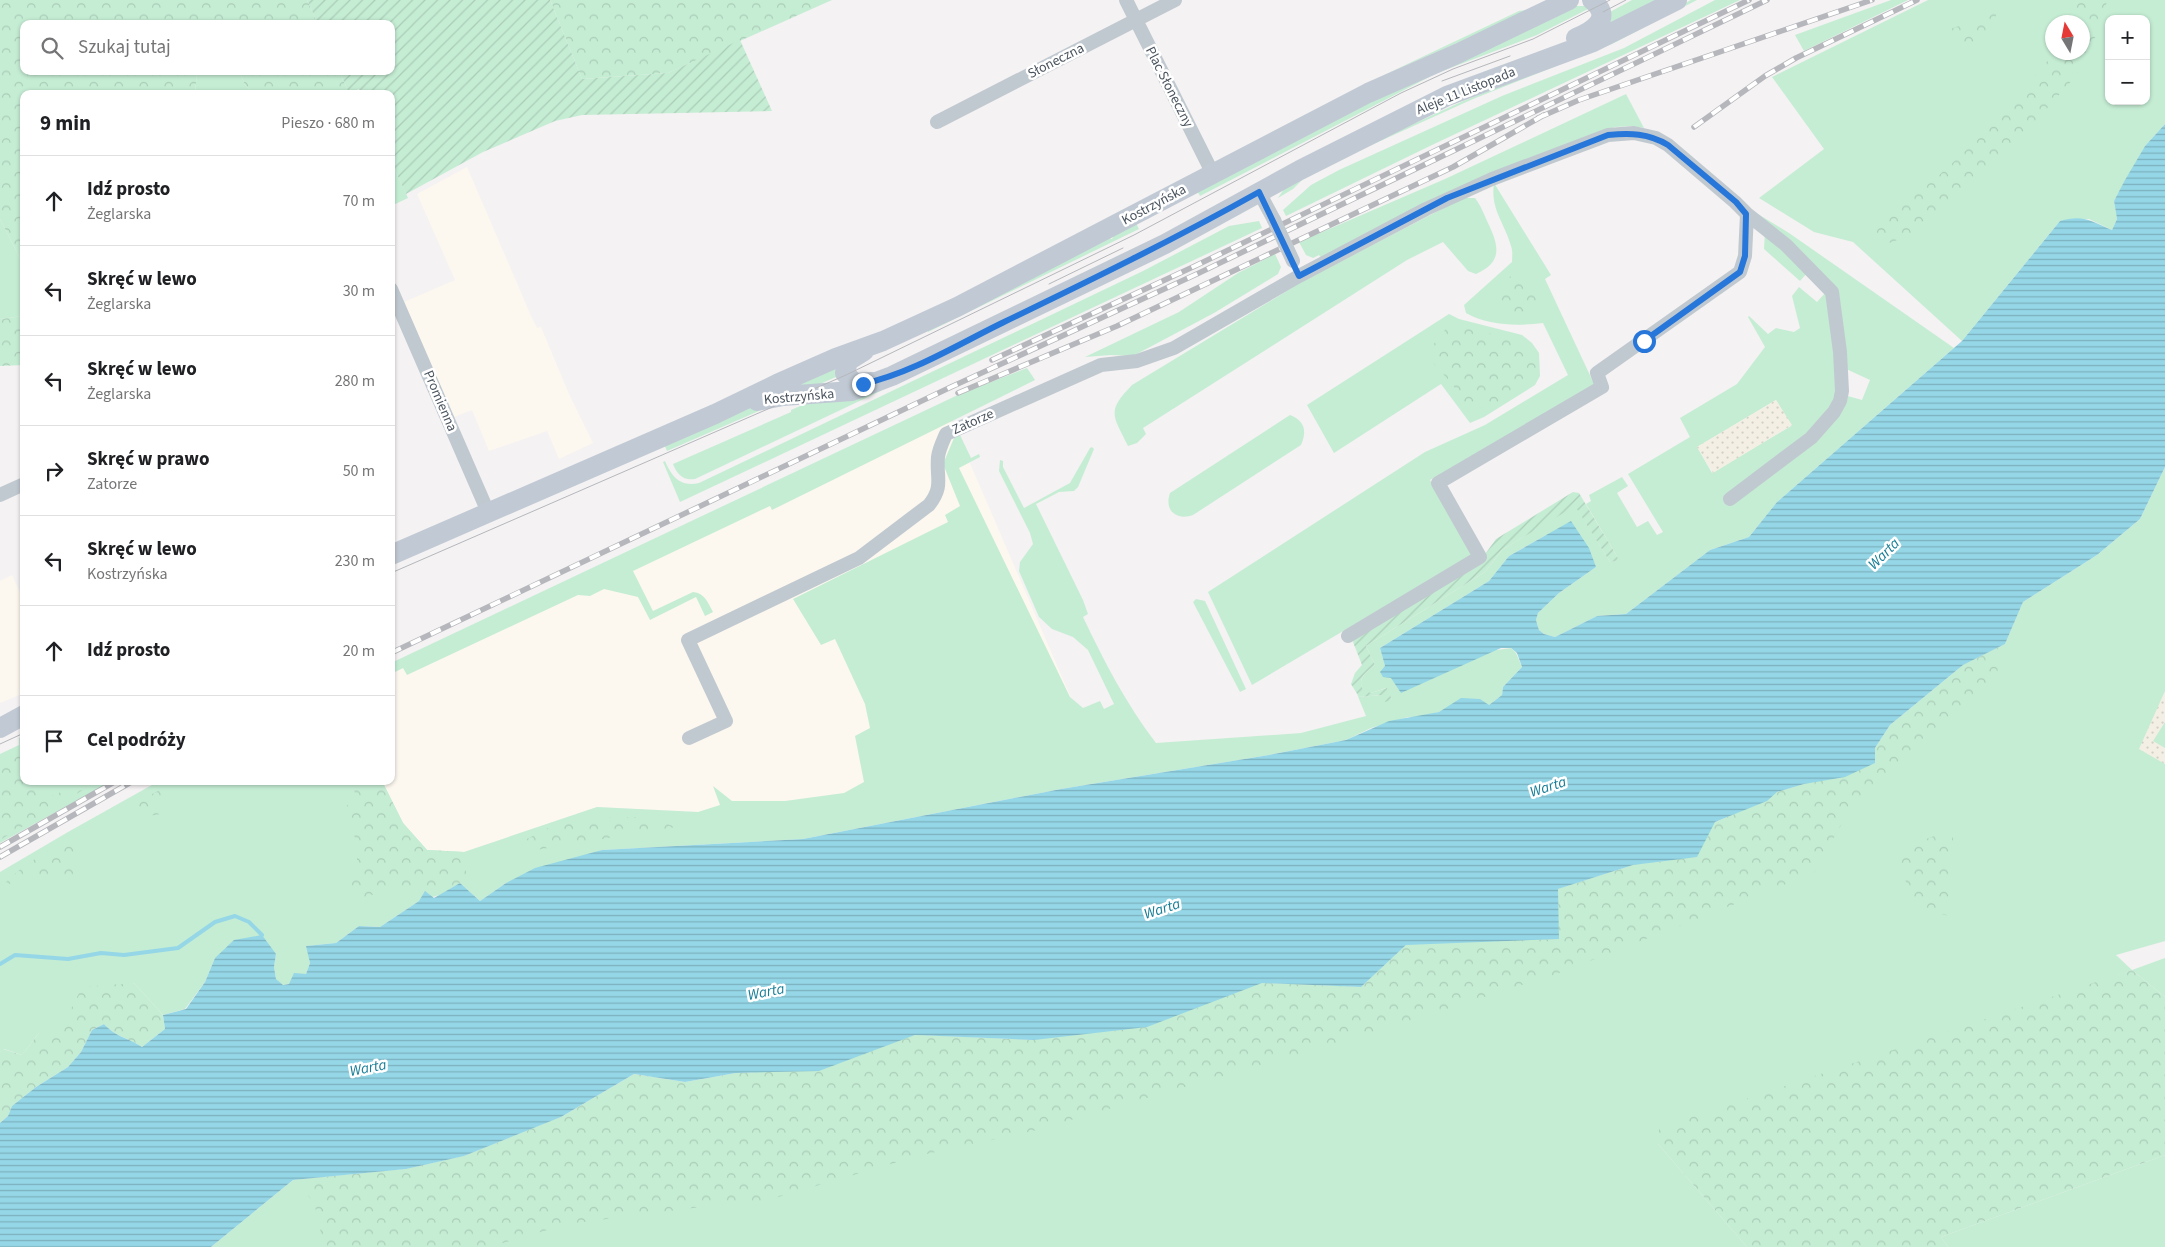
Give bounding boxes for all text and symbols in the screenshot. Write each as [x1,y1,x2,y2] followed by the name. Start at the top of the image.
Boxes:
[2045,15,2090,60] north arrow
[2105,15,2150,105] map controls
[2105,15,2150,60] button: +
[20,20,395,75] search box
[38,34,66,62] icon: search
[78,34,171,61] text: Szukaj tutaj
[1024,38,1088,84] street label: Słoneczna
[1140,43,1198,131] street label: Plac Słoneczny
[2105,60,2150,105] button: −
[1413,62,1519,120] street label: Aleje 11 Listopada
[40,108,91,138] text: 9 min
[281,112,375,134] text: Pieszo · 680 m
[87,176,170,203] text: Idź prosto
[1118,180,1190,230] street label: Kostrzyńska
[40,187,68,215] icon: ahead
[343,190,375,212] text: 70 m
[87,203,151,225] text: Żeglarska
[87,266,197,293] text: Skręć w lewo
[40,277,68,305] icon: left
[343,280,375,302] text: 30 m
[87,293,151,315] text: Żeglarska
[1633,330,1656,353] route start
[87,356,197,383] text: Skręć w lewo
[40,367,68,395] icon: left
[418,367,462,435] street label: Promienna
[335,370,375,392] text: 280 m
[852,373,875,396] route end
[87,383,151,405] text: Żeglarska
[763,384,835,410] street label: Kostrzyńska
[949,404,997,440] street label: Zatorze
[87,446,209,473] text: Skręć w prawo
[40,457,68,485] icon: right
[343,460,375,482] text: 50 m
[87,473,137,495] text: Zatorze
[1863,533,1905,575] water label: Warta
[87,536,197,563] text: Skręć w lewo
[40,547,68,575] icon: left
[335,550,375,572] text: 230 m
[87,563,168,585] text: Kostrzyńska
[40,637,68,665] icon: ahead
[87,637,170,664] text: Idź prosto
[343,640,375,662] text: 20 m
[40,727,68,755] icon: arrive
[87,727,186,754] text: Cel podróży
[1527,771,1569,803] water label: Warta
[1141,893,1183,925] water label: Warta
[746,978,786,1006] water label: Warta
[348,1054,388,1082] water label: Warta

